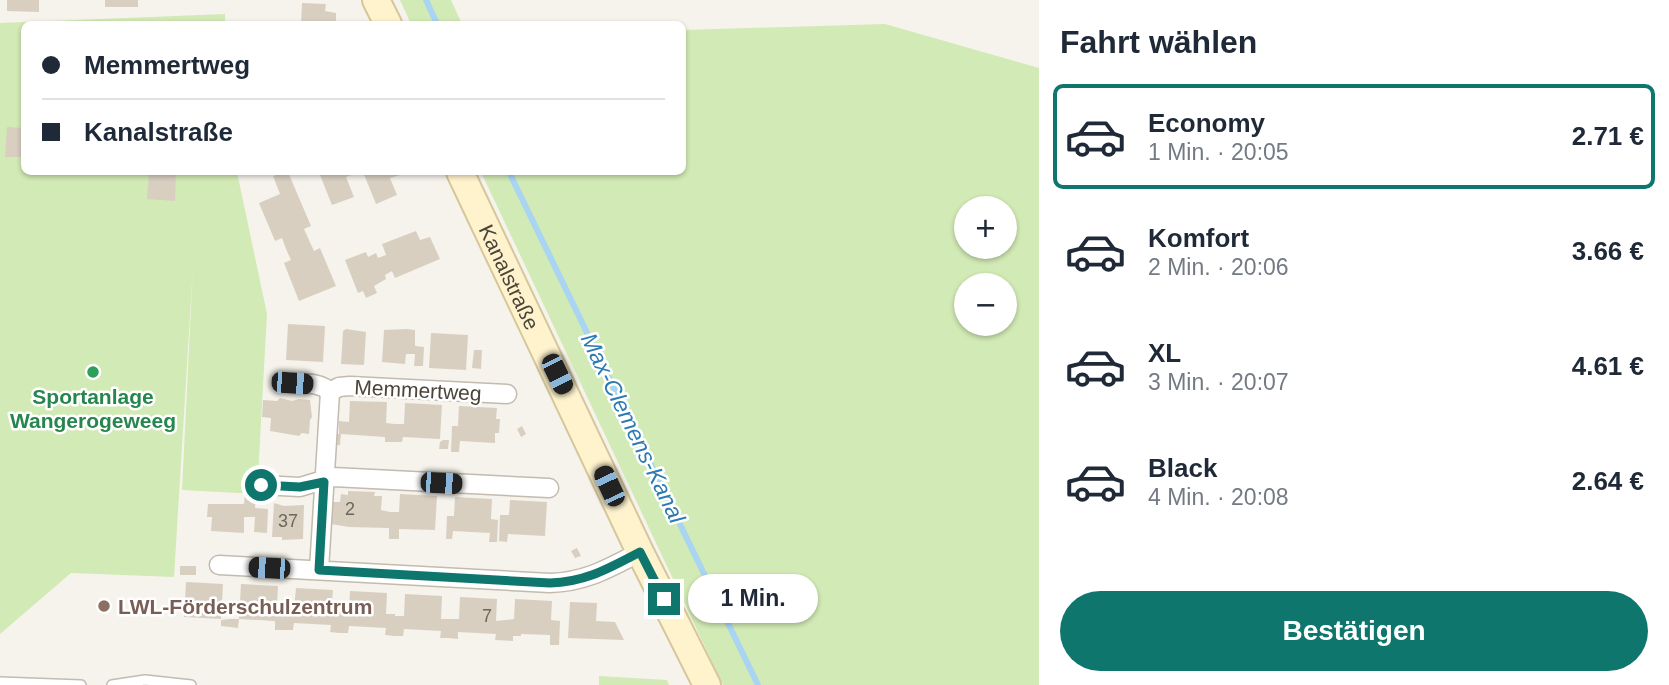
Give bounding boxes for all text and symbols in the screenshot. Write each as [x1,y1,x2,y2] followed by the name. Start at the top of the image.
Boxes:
[1060,24,1257,60] text: Fahrt wählen
[84,50,250,80] text: Memmertweg
[1064,105,1127,168] icon: car
[1148,108,1265,138] text: Economy
[84,117,233,147] text: Kanalstraße
[1572,121,1644,151] text: 2.71 €
[1148,139,1289,165] text: 1 Min. · 20:05
[954,196,1017,336] map controls
[954,196,1017,259] button: +
[1064,220,1127,283] icon: car
[475,221,544,333] street label: Kanalstraße
[1148,223,1249,253] text: Komfort
[1572,236,1644,266] text: 3.66 €
[1148,254,1289,280] text: 2 Min. · 20:06
[954,273,1017,336] button: −
[576,329,691,528] water label: Max-Clemens-Kanal
[1064,335,1127,398] icon: car
[1148,338,1181,368] text: XL
[539,351,576,397] car
[1572,351,1644,381] text: 4.61 €
[85,364,101,380] marker: Sportanlage Wangerogeweeg
[1148,369,1289,395] text: 3 Min. · 20:07
[271,371,314,395] car
[354,375,482,405] street label: Memmertweg
[10,385,176,432] place label: Sportanlage Wangerogeweeg
[1064,450,1127,513] icon: car
[1148,453,1217,483] text: Black
[591,463,628,509] car
[1572,466,1644,496] text: 2.64 €
[245,469,277,501] route start
[420,471,463,495] car
[1148,484,1289,510] text: 4 Min. · 20:08
[345,499,355,519] house number: 2
[278,511,298,531] house number: 37
[248,556,291,580] car
[688,574,818,624] callout: 1 Min.
[648,583,680,615] route end
[720,585,786,611] text: 1 Min.
[1060,591,1648,671] button: Bestätigen
[118,595,372,618] place label: LWL-Förderschulzentrum
[96,598,112,614] marker: LWL-Förderschulzentrum
[482,606,492,626] house number: 7

